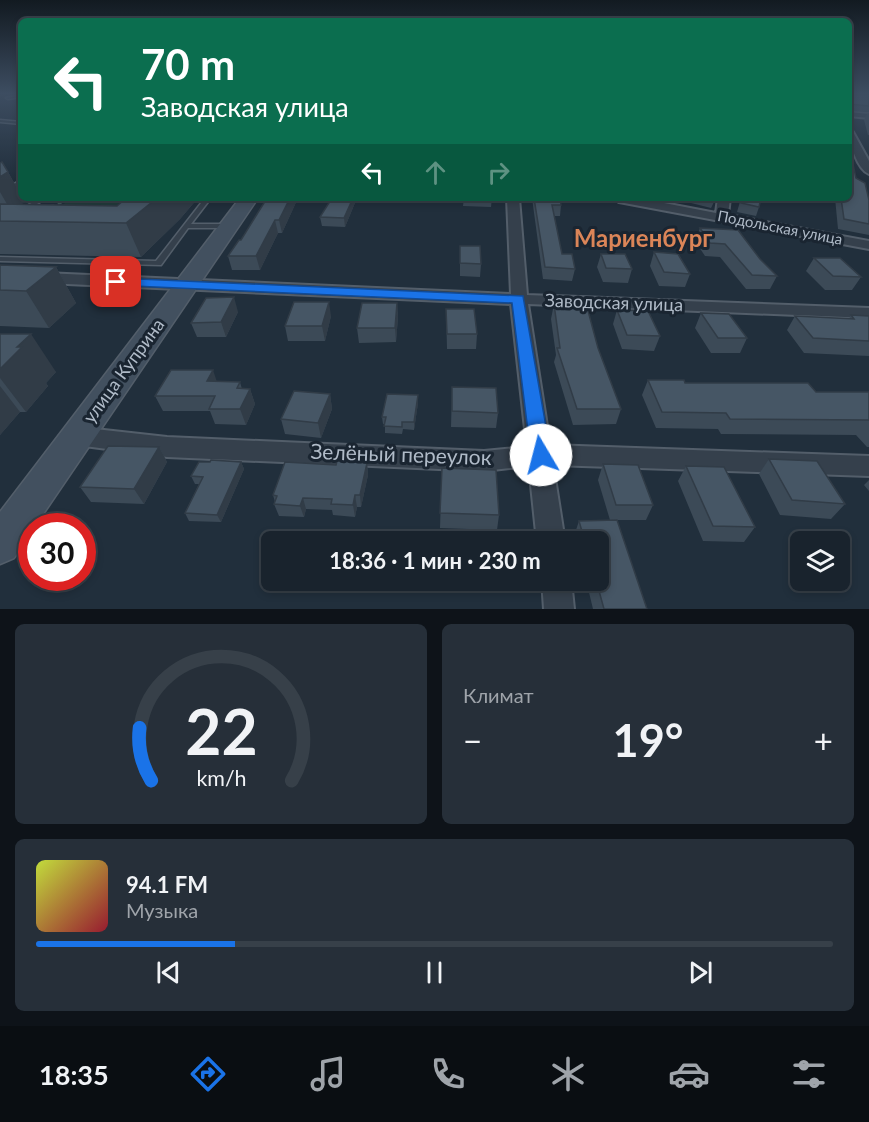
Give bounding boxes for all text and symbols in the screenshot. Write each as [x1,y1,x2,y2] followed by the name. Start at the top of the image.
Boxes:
[141,39,235,89] text: 70 m
[42,42,120,120] icon: left
[141,90,349,123] text: Заводская улица
[356,156,389,189] icon: left
[419,156,452,189] icon: ahead
[482,156,515,189] icon: right
[716,206,844,248] street label: Подольская улица
[574,223,712,252] district label: Мариенбург
[90,256,141,307] pin
[99,265,132,298] icon: arrive
[544,289,684,315] street label: Заводская улица
[78,314,168,427] street label: улица Куприна
[509,423,573,487] position arrow
[310,438,492,469] street label: Зелёный переулок
[18,513,96,591] speed limit sign: 30
[790,531,850,591] map controls
[790,531,850,591] button: layers
[329,547,541,574] text: 18:36 · 1 мин · 230 m
[463,683,534,707] text: Климат
[185,693,257,768] text: 22
[613,713,683,767] text: 19°
[463,720,482,760] text: −
[814,720,833,760] text: +
[196,765,246,791] text: km/h
[126,871,208,898] text: 94.1 FM
[126,898,198,922] text: Музыка
[152,956,185,989] icon: previous
[418,956,451,989] icon: pause
[684,956,717,989] icon: next
[187,1053,229,1095] icon: directions
[307,1053,349,1095] icon: music
[427,1053,469,1095] icon: phone
[547,1053,589,1095] icon: climate
[668,1053,710,1095] icon: car
[788,1053,830,1095] icon: filters
[39,1058,109,1091] text: 18:35

